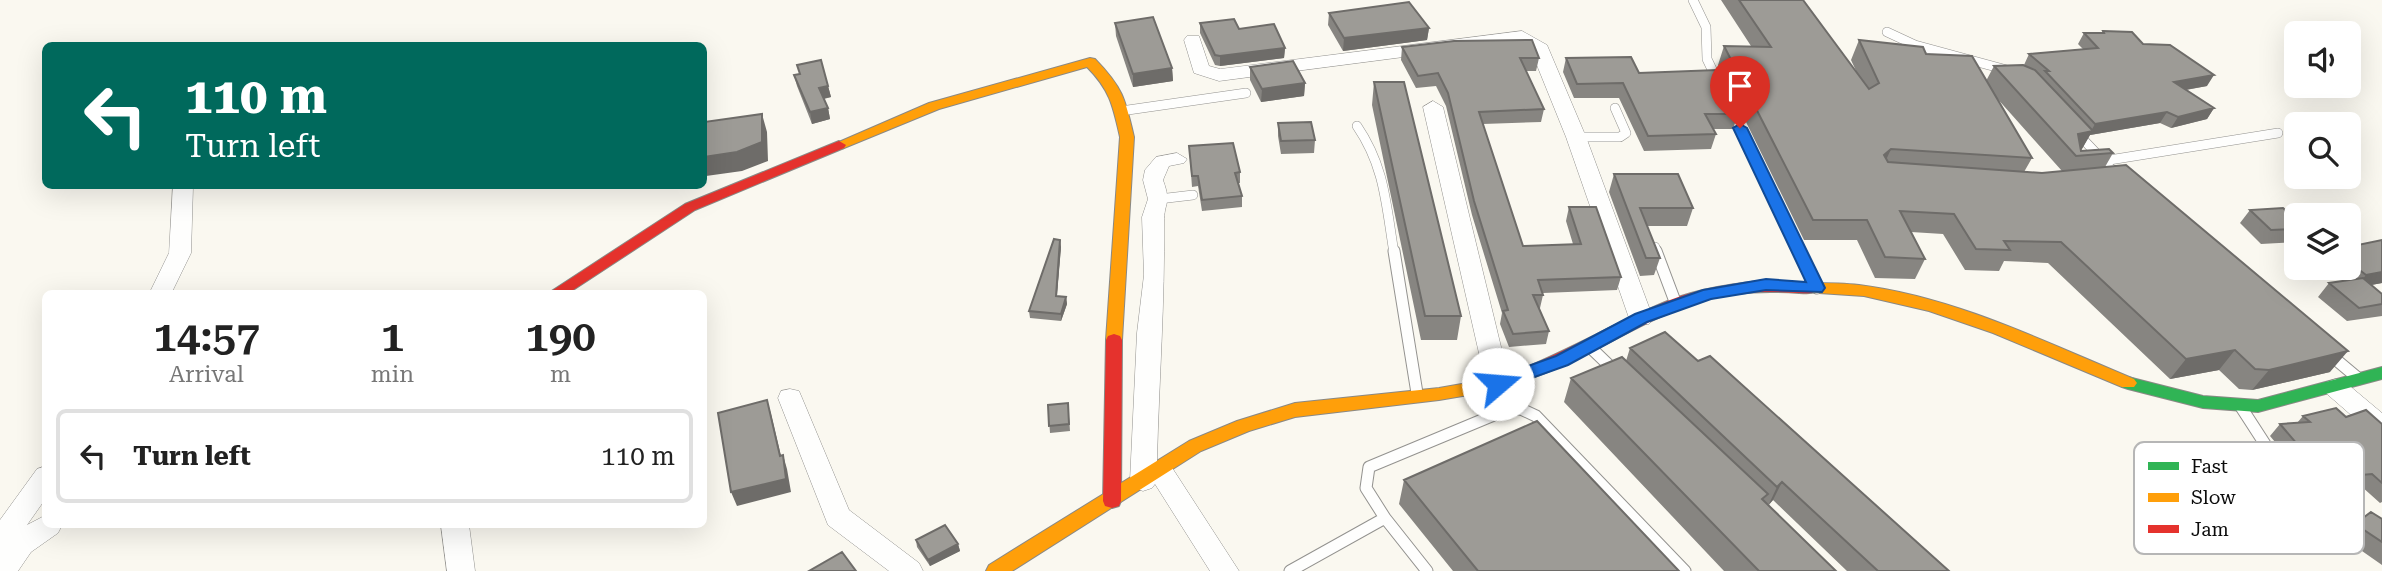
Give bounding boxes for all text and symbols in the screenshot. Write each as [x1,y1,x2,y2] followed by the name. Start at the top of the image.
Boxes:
[2284,21,2361,280] map controls
[2284,21,2361,98] button: sound
[1710,56,1770,128] pin
[1721,67,1759,105] icon: arrive
[185,68,327,125] text: 110 m
[70,70,161,161] icon: left
[2284,112,2361,189] button: search
[185,127,320,165] text: Turn left
[2284,203,2361,280] button: layers
[153,312,260,361] text: 14:57
[381,312,404,361] text: 1
[525,312,596,361] text: 190
[1461,347,1535,421] position arrow
[169,361,244,388] text: Arrival
[371,361,414,388] text: min
[550,361,571,388] text: m
[74,437,112,475] icon: left
[133,441,251,471] text: Turn left
[601,441,675,471] text: 110 m
[2134,442,2364,554] legend
[2191,455,2228,478] text: Fast
[2191,486,2236,509] text: Slow
[2191,518,2229,541] text: Jam

